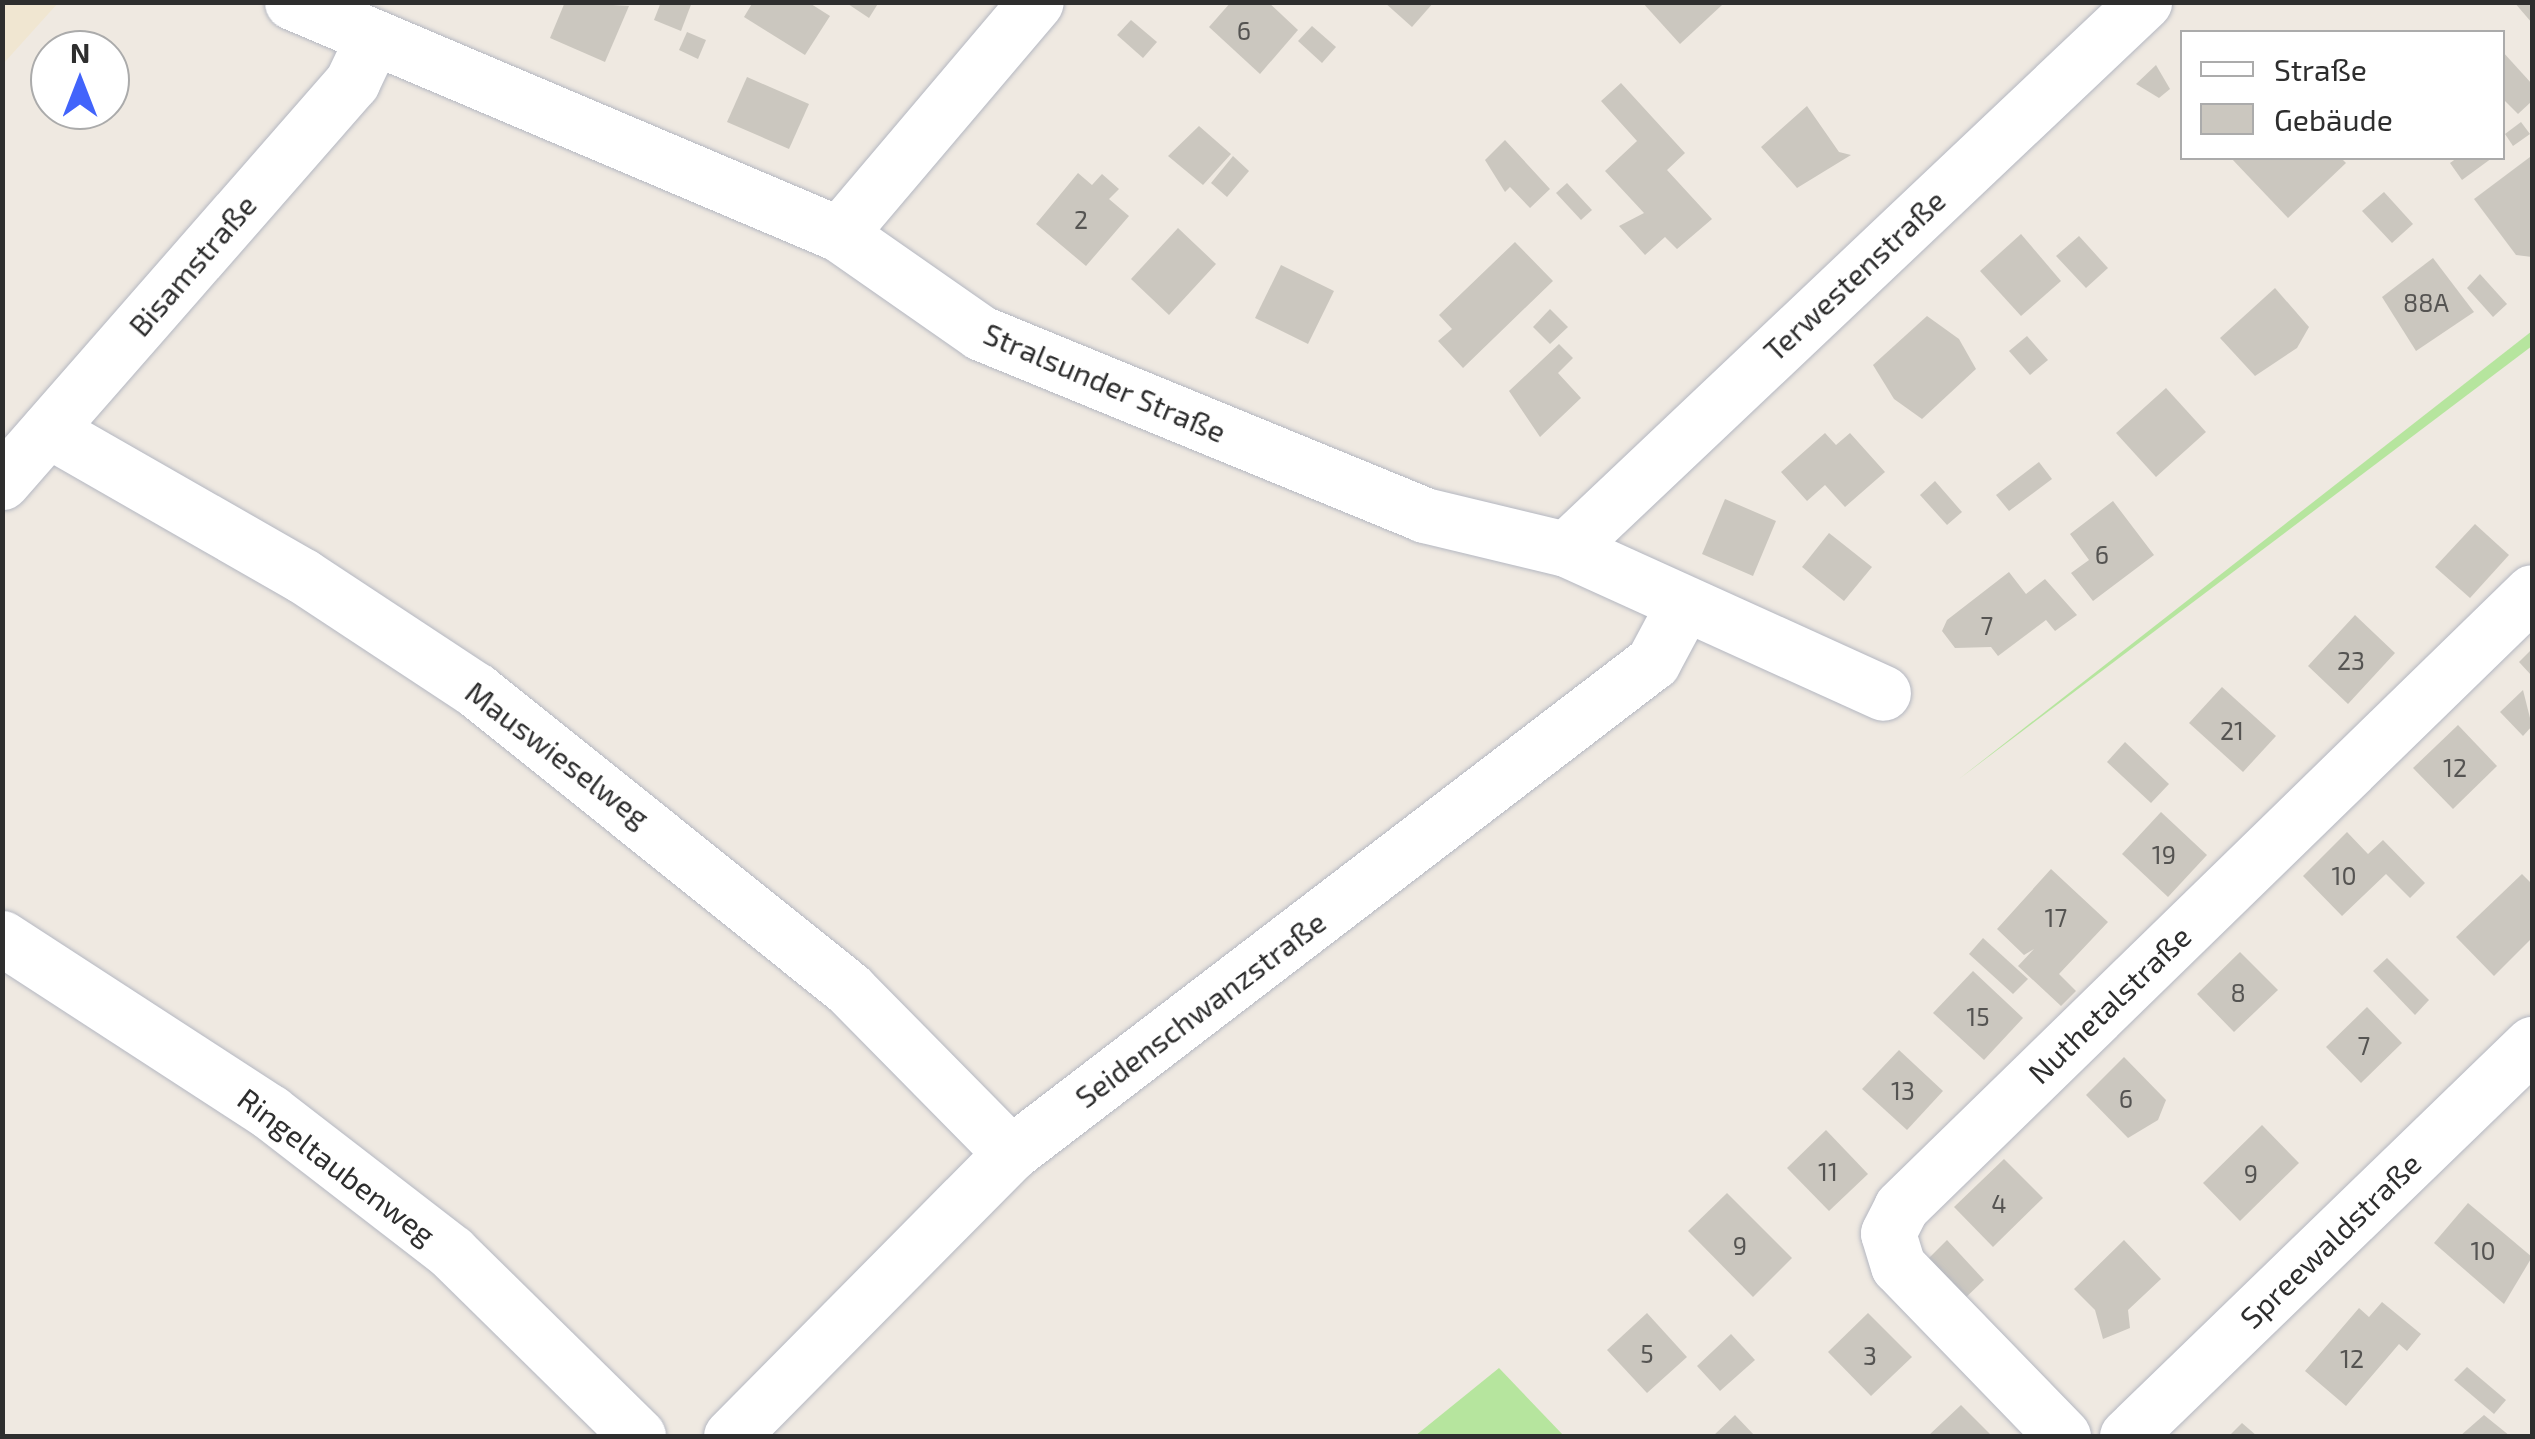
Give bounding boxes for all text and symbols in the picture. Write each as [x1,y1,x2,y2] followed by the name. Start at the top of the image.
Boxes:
[1237,15,1251,45] house number: 6
[30,30,130,130] north arrow
[2180,30,2505,160] legend
[70,35,90,69] text: N
[2274,51,2367,87] text: Straße
[2274,101,2393,137] text: Gebäude
[1756,182,1952,368] street label: Terwestenstraße
[121,187,263,343] street label: Bisamstraße
[1074,204,1088,234] house number: 2
[2403,287,2449,317] house number: 88A
[978,315,1232,449] street label: Stralsunder Straße
[2095,539,2109,569] house number: 6
[1981,610,1993,640] house number: 7
[2337,645,2365,675] house number: 23
[459,673,657,835] street label: Mauswieselweg
[2220,715,2244,745] house number: 21
[2443,752,2467,782] house number: 12
[2152,839,2176,869] house number: 19
[2331,860,2357,890] house number: 10
[2045,902,2067,932] house number: 17
[1068,903,1332,1115] street label: Seidenschwanzstraße
[2020,918,2198,1090] street label: Nuthetalstraße
[2230,977,2246,1007] house number: 8
[1966,1001,1990,1031] house number: 15
[2358,1030,2370,1060] house number: 7
[1891,1075,1915,1105] house number: 13
[231,1080,443,1252] street label: Ringeltaubenweg
[2119,1083,2133,1113] house number: 6
[2232,1145,2428,1335] street label: Spreewaldstraße
[1818,1156,1838,1186] house number: 11
[2244,1158,2258,1188] house number: 9
[1991,1188,2007,1218] house number: 4
[1733,1230,1747,1260] house number: 9
[2470,1235,2496,1265] house number: 10
[1640,1338,1654,1368] house number: 5
[1863,1340,1877,1370] house number: 3
[2340,1343,2364,1373] house number: 12

